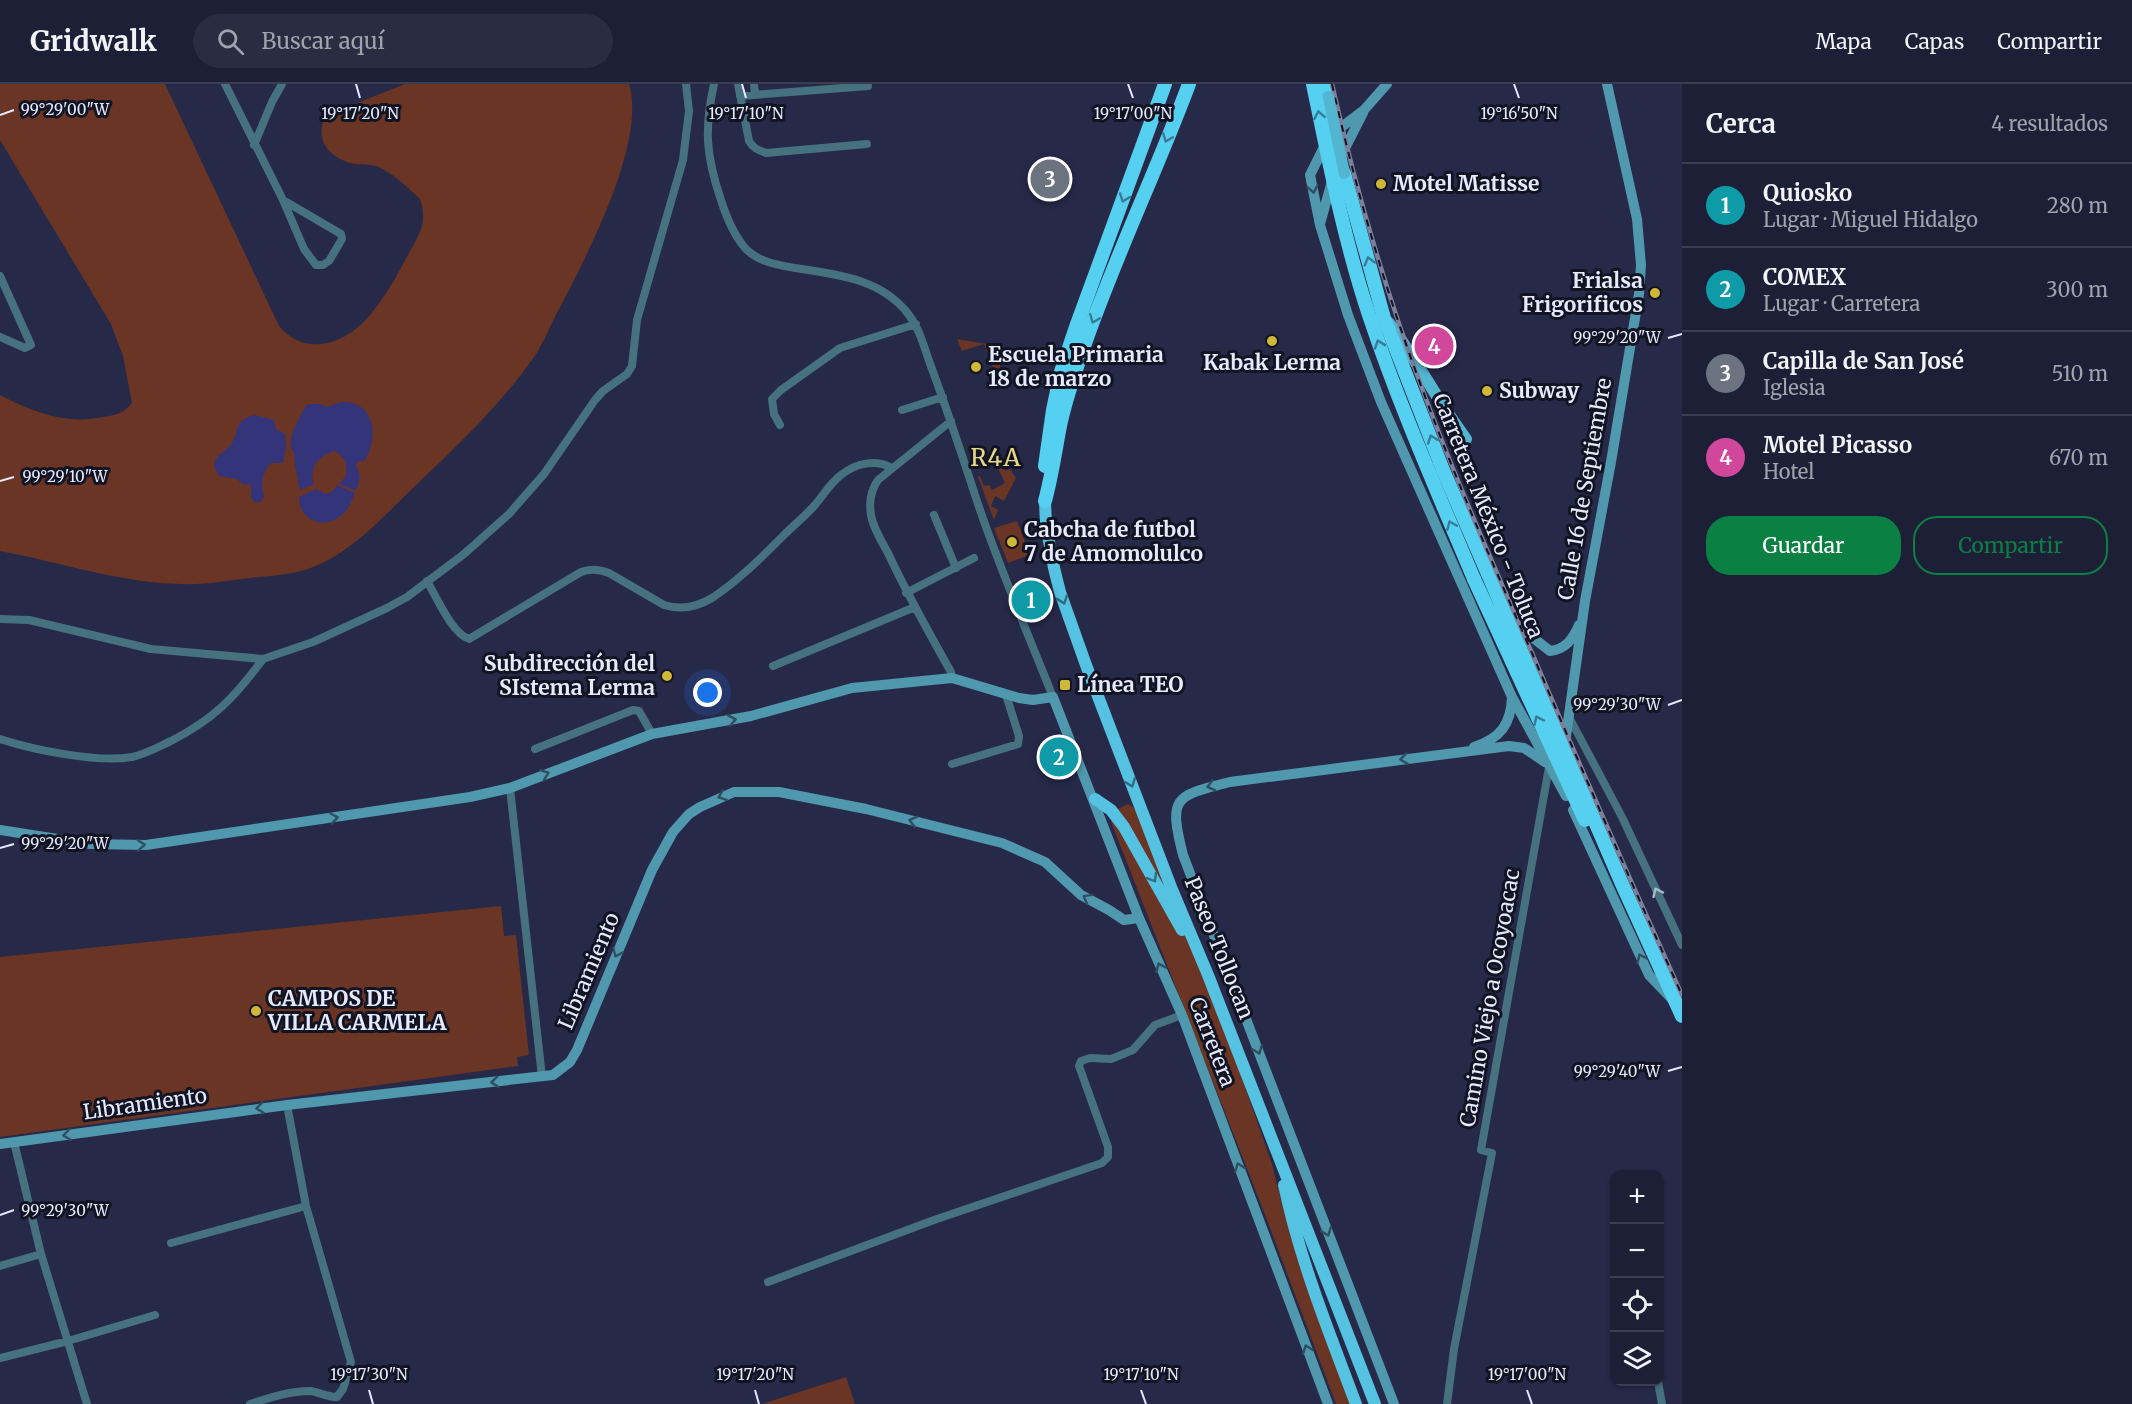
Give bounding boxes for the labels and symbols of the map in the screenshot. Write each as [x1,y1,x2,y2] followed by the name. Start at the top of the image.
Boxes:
[21,100,110,119] text: 99°29'00"W
[321,104,399,123] text: 19°17'20"N
[709,104,784,123] text: 19°17'10"N
[1094,104,1173,123] text: 19°17'00"N
[1480,104,1558,123] text: 19°16'50"N
[1313,110,1326,120] one-way arrow
[1162,132,1174,143] one-way arrow
[1030,156,1070,202] pin: 3
[1393,170,1539,197] place label: Motel Matisse
[1374,177,1388,191] marker: Motel Matisse
[1306,184,1319,194] one-way arrow
[1119,192,1131,203] one-way arrow
[1364,257,1376,267] one-way arrow
[1522,267,1643,318] place label: Frialsa Frigorificos
[1648,286,1662,300] marker: Frialsa Frigorificos
[1089,313,1101,324] one-way arrow
[1414,324,1454,368] pin: 4
[1573,328,1662,347] text: 99°29'20"W
[1265,334,1279,348] marker: Kabak Lerma
[1373,339,1386,350] one-way arrow
[988,341,1164,392] place label: Escuela Primaria 18 de marzo
[1203,349,1341,376] place label: Kabak Lerma
[969,360,983,374] marker: Escuela Primaria 18 de marzo
[1552,376,1617,602] street label: Calle 16 de Septiembre
[1499,377,1580,404] place label: Subway
[1480,384,1494,398] marker: Subway
[1427,389,1550,642] street label: Carretera México - Toluca
[1427,434,1440,445] one-way arrow
[970,442,1022,473] district label: R4A
[22,467,109,486] text: 99°29'10"W
[1024,516,1203,567] place label: Cabcha de futbol 7 de Amomolulco
[1446,520,1458,531] one-way arrow
[1005,535,1019,549] marker: Cabcha de futbol 7 de Amomolulco
[1012,578,1050,622] pin: 1
[1056,594,1069,605] one-way arrow
[484,650,655,701] place label: Subdirección del SIstema Lerma
[660,669,674,683] marker: Subdirección del SIstema Lerma
[1077,671,1184,698] place label: Línea TEO
[693,678,722,707] your location
[1058,678,1072,692] marker: Línea TEO
[1573,695,1662,714] text: 99°29'30"W
[727,714,736,726] one-way arrow
[1534,715,1546,726] one-way arrow
[1040,734,1078,780] pin: 2
[1400,752,1409,764] one-way arrow
[539,769,550,781] one-way arrow
[1124,777,1136,788] one-way arrow
[1207,779,1217,792] one-way arrow
[717,789,728,802] one-way arrow
[330,812,339,824] one-way arrow
[908,816,918,829] one-way arrow
[21,834,110,853] text: 99°29'20"W
[137,838,146,851] one-way arrow
[1453,867,1526,1129] street label: Camino Viejo a Ocoyoacac
[1146,872,1157,882] one-way arrow
[1179,873,1260,1023] street label: Paseo Tollocan
[1653,887,1665,898] one-way arrow
[1083,894,1093,905] one-way arrow
[552,908,625,1033] street label: Libramiento
[612,947,624,958] one-way arrow
[1637,954,1649,965] one-way arrow
[1156,962,1168,973] one-way arrow
[267,985,447,1036] place label: CAMPOS DE VILLA CARMELA
[1183,993,1242,1090] street label: Carretera
[249,1004,263,1018] marker: CAMPOS DE VILLA CARMELA
[1251,1043,1263,1054] one-way arrow
[1574,1062,1661,1081] text: 99°29'40"W
[491,1075,500,1088] one-way arrow
[81,1081,208,1126] street label: Libramiento
[255,1102,264,1114] one-way arrow
[62,1128,71,1140] one-way arrow
[1233,1162,1246,1173] one-way arrow
[21,1201,110,1220] text: 99°29'30"W
[1320,1226,1333,1237] one-way arrow
[1302,1344,1315,1355] one-way arrow
[330,1365,408,1384] text: 19°17'30"N
[716,1365,794,1384] text: 19°17'20"N
[1104,1365,1179,1384] text: 19°17'10"N
[1488,1365,1567,1384] text: 19°17'00"N

